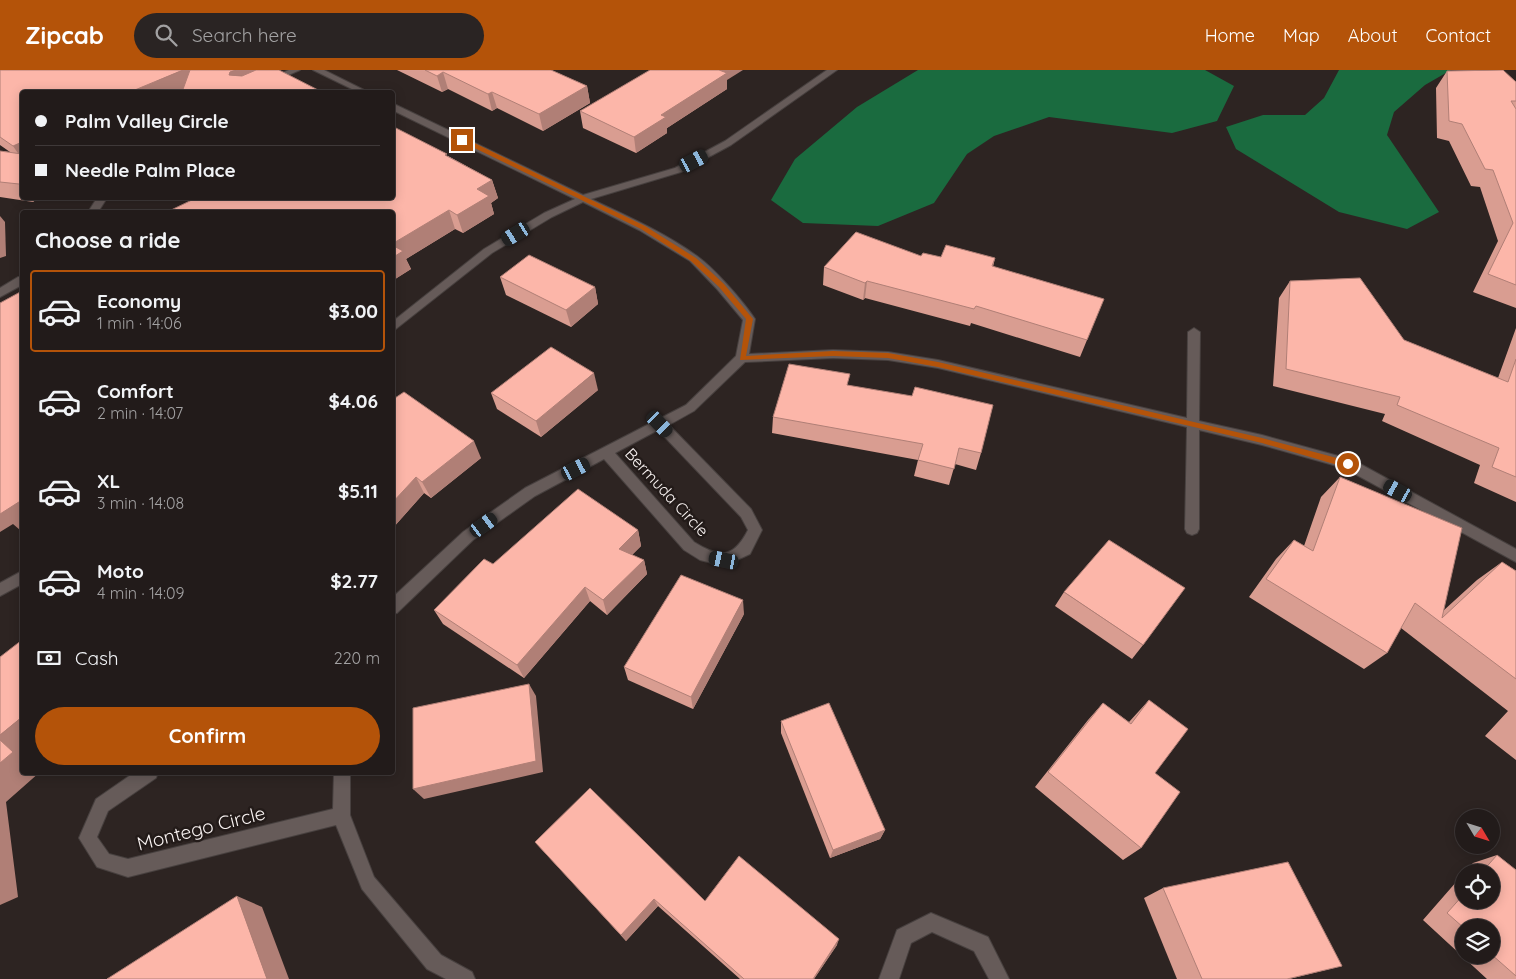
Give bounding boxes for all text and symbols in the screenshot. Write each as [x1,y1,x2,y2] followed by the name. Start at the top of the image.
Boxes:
[134,13,484,58] search box
[25,20,104,50] text: Zipcab
[152,21,180,49] icon: search
[192,23,297,47] text: Search here
[1205,24,1255,47] text: Home
[1283,24,1320,47] text: Map
[1348,24,1398,47] text: About
[1426,24,1491,47] text: Contact
[65,109,229,133] text: Palm Valley Circle
[451,129,473,151] route end
[677,147,710,175] car
[65,158,236,182] text: Needle Palm Place
[499,220,532,248] car
[35,226,180,254] text: Choose a ride
[37,289,82,334] icon: car
[97,289,181,313] text: Economy
[328,299,378,323] text: $3.00
[97,313,182,333] text: 1 min · 14:06
[37,379,82,424] icon: car
[97,379,174,403] text: Comfort
[329,389,378,413] text: $4.06
[97,403,183,423] text: 2 min · 14:07
[644,408,675,440] car
[621,444,713,540] street label: Bermuda Circle
[1337,453,1359,475] route start
[559,456,592,482] car
[37,469,82,514] icon: car
[97,469,120,493] text: XL
[1381,477,1414,505] car
[338,479,378,503] text: $5.11
[97,493,184,513] text: 3 min · 14:08
[467,510,500,540] car
[707,550,740,570] car
[37,559,82,604] icon: car
[97,559,144,583] text: Moto
[330,569,378,593] text: $2.77
[97,583,184,603] text: 4 min · 14:09
[35,644,63,672] icon: cash
[75,646,119,670] text: Cash
[334,648,380,668] text: 220 m
[35,707,380,765] button: Confirm
[134,800,268,856] street label: Montego Circle
[1455,809,1500,854] north arrow
[1455,809,1500,964] map controls
[1455,864,1500,909] button: locate
[1455,919,1500,964] button: layers

